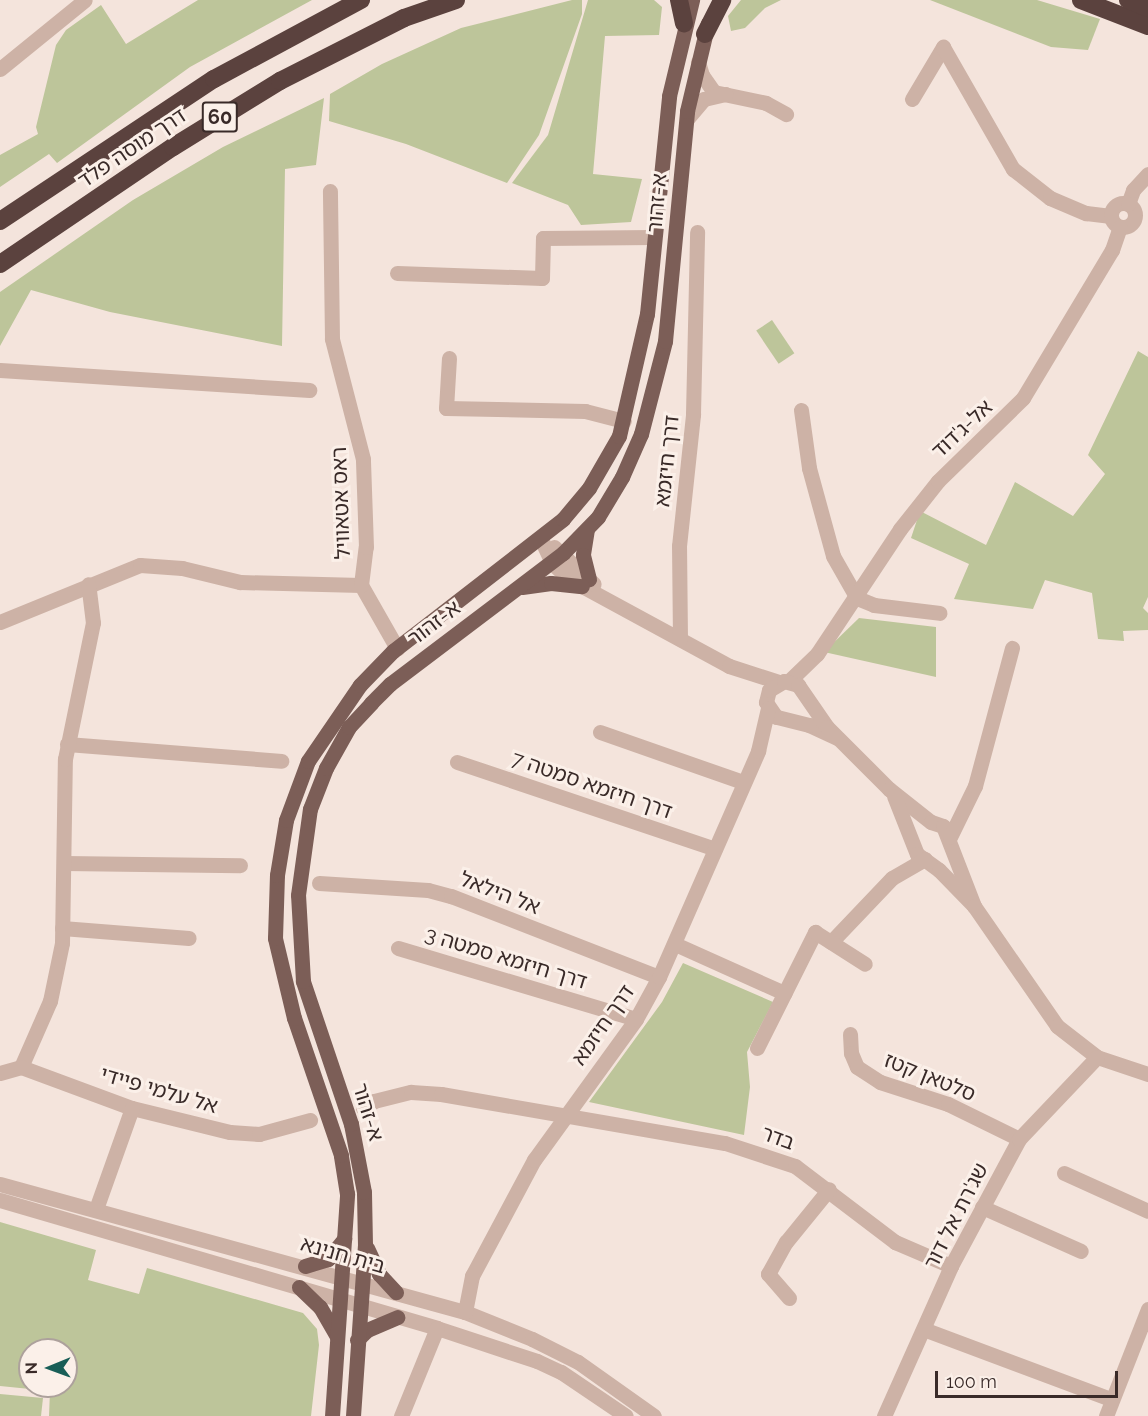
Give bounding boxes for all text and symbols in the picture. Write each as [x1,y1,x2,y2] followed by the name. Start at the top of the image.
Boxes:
[200,100,240,134] road number: 60
[73,103,191,193] street label: דרך מוסה פלד
[642,172,672,234] street label: א-זהור
[926,395,998,463] street label: אל-ג'דוד
[650,414,684,508] street label: דרך חיזמא
[326,446,356,560] street label: ראס אטאוויל
[403,595,465,651] street label: א-זהור
[508,746,676,824] street label: דרך חיזמא סמטה 7
[456,866,544,920] street label: אל הילאל
[422,921,590,995] street label: דרך חיזמא סמטה 3
[566,980,640,1070] street label: דרך חיזמא
[881,1047,979,1107] street label: סלטאן קטז
[97,1061,221,1119] street label: אל עלמי פיידי
[347,1080,389,1144] street label: א-זהור
[758,1120,798,1156] street label: בדר
[919,1159,993,1273] street label: שג'רת אל דור
[298,1231,388,1279] street label: בית חנינא
[18,1338,78,1398] north arrow
[938,1359,1121,1397] scale bar
[22,1362,41,1375] text: N
[946,1371,997,1392] text: 100 m

